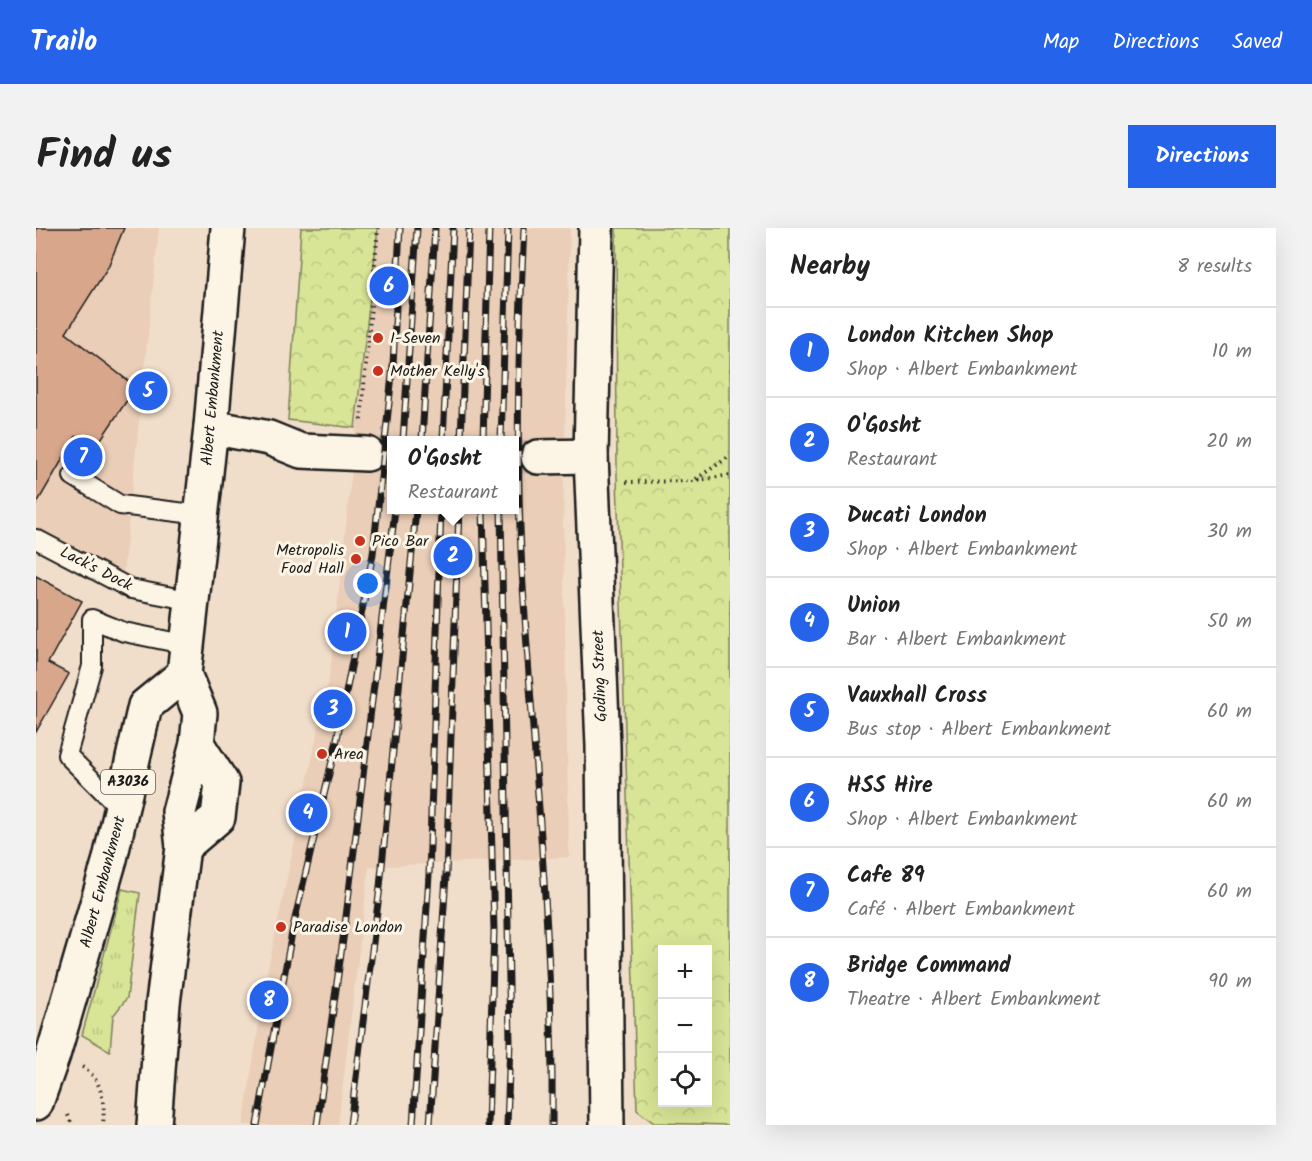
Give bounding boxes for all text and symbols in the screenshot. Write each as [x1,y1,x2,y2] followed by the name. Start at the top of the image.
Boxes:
[30,20,97,65] text: Trailo
[1043,26,1079,59] text: Map
[1112,26,1199,59] text: Directions
[1232,26,1282,59] text: Saved
[36,123,172,190] text: Find us
[1128,125,1276,188] button: Directions
[790,246,870,288] text: Nearby
[1177,251,1252,283] text: 8 results
[370,264,408,308] pin: 6
[847,319,1054,354] text: London Kitchen Shop
[390,326,440,351] place label: I-Seven
[195,328,231,467] street label: Albert Embankment
[371,331,385,345] marker: I-Seven
[806,336,813,368] text: 1
[1212,336,1252,368] text: 10 m
[847,354,1078,386] text: Shop · Albert Embankment
[390,359,485,384] place label: Mother Kelly's
[371,364,385,378] marker: Mother Kelly's
[128,368,168,414] pin: 5
[847,409,921,444] text: O'Gosht
[804,426,815,458] text: 2
[1206,426,1252,458] text: 20 m
[64,434,102,480] pin: 7
[387,436,519,514] popup
[408,442,482,477] text: O'Gosht
[847,444,937,476] text: Restaurant
[408,477,498,509] text: Restaurant
[847,499,987,534] text: Ducati London
[804,516,815,548] text: 3
[1207,516,1252,548] text: 30 m
[372,529,430,554] place label: Pico Bar
[353,534,367,548] marker: Pico Bar
[434,534,472,578] pin: 2
[847,534,1078,566] text: Shop · Albert Embankment
[276,538,344,581] place label: Metropolis Food Hall
[55,540,137,598] street label: Lack's Dock
[349,552,363,566] marker: Metropolis Food Hall
[353,569,382,598] your location
[847,589,900,624] text: Union
[804,606,815,638] text: 4
[1207,606,1252,638] text: 50 m
[328,610,366,654] pin: 1
[847,624,1066,656] text: Bar · Albert Embankment
[586,629,614,722] street label: Goding Street
[847,679,987,714] text: Vauxhall Cross
[314,686,352,732] pin: 3
[804,696,815,728] text: 5
[1207,696,1252,728] text: 60 m
[847,714,1111,746] text: Bus stop · Albert Embankment
[334,742,364,767] place label: Area
[315,747,329,761] marker: Area
[847,769,933,804] text: HSS Hire
[101,770,155,794] road number: A3036
[804,786,815,818] text: 6
[1207,786,1252,818] text: 60 m
[288,790,328,836] pin: 4
[847,804,1078,836] text: Shop · Albert Embankment
[73,812,133,951] street label: Albert Embankment
[847,859,925,894] text: Cafe 89
[805,876,814,908] text: 7
[1207,876,1252,908] text: 60 m
[847,894,1075,926] text: Café · Albert Embankment
[293,915,403,940] place label: Paradise London
[274,920,288,934] marker: Paradise London
[658,945,712,1107] map controls
[658,945,712,999] button: +
[847,949,1011,984] text: Bridge Command
[804,966,815,998] text: 8
[1208,966,1252,998] text: 90 m
[250,978,288,1022] pin: 8
[847,984,1101,1016] text: Theatre · Albert Embankment
[658,999,712,1053] button: −
[658,1053,712,1107] button: locate

